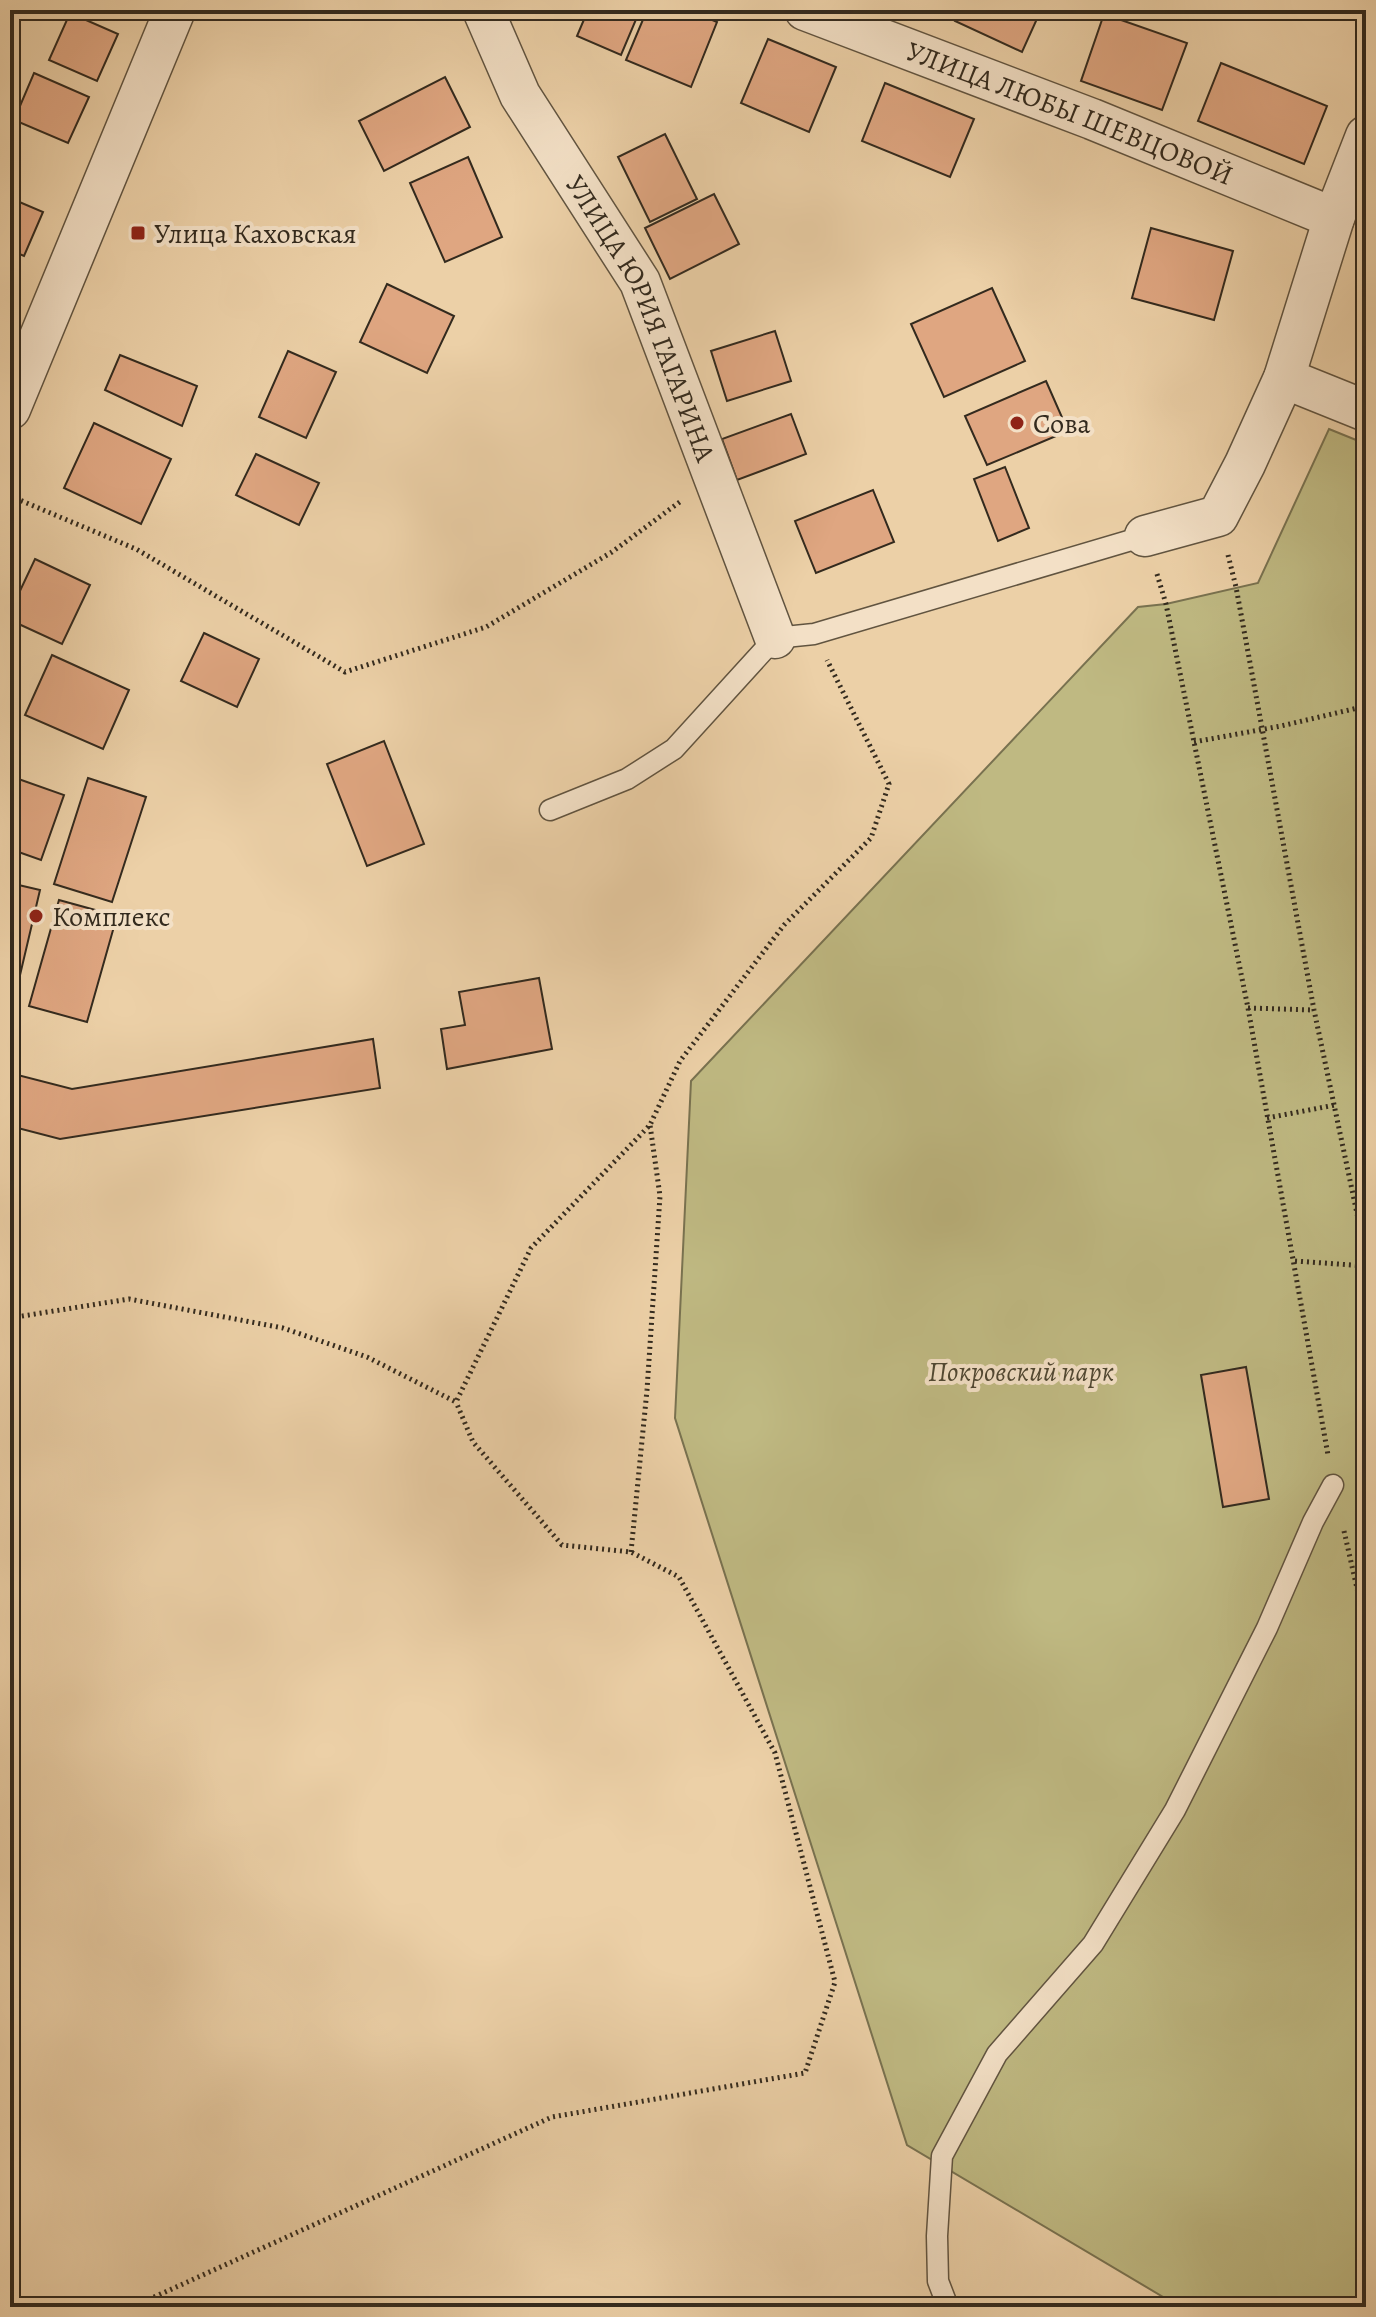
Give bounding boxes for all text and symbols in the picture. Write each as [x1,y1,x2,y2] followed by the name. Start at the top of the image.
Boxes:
[901,32,1239,195] street label: УЛИЦА ЛЮБЫ ШЕВЦОВОЙ
[556,168,725,468] street label: УЛИЦА ЮРИЯ ГАГАРИНА
[154,215,357,253] place label: Улица Каховская
[129,224,147,242] marker: Улица Каховская
[1033,405,1090,443] place label: Сова
[1008,414,1026,432] marker: Сова
[52,898,171,936] place label: Комплекс
[27,907,45,925] marker: Комплекс
[928,1353,1114,1391] park label: Покровский парк

